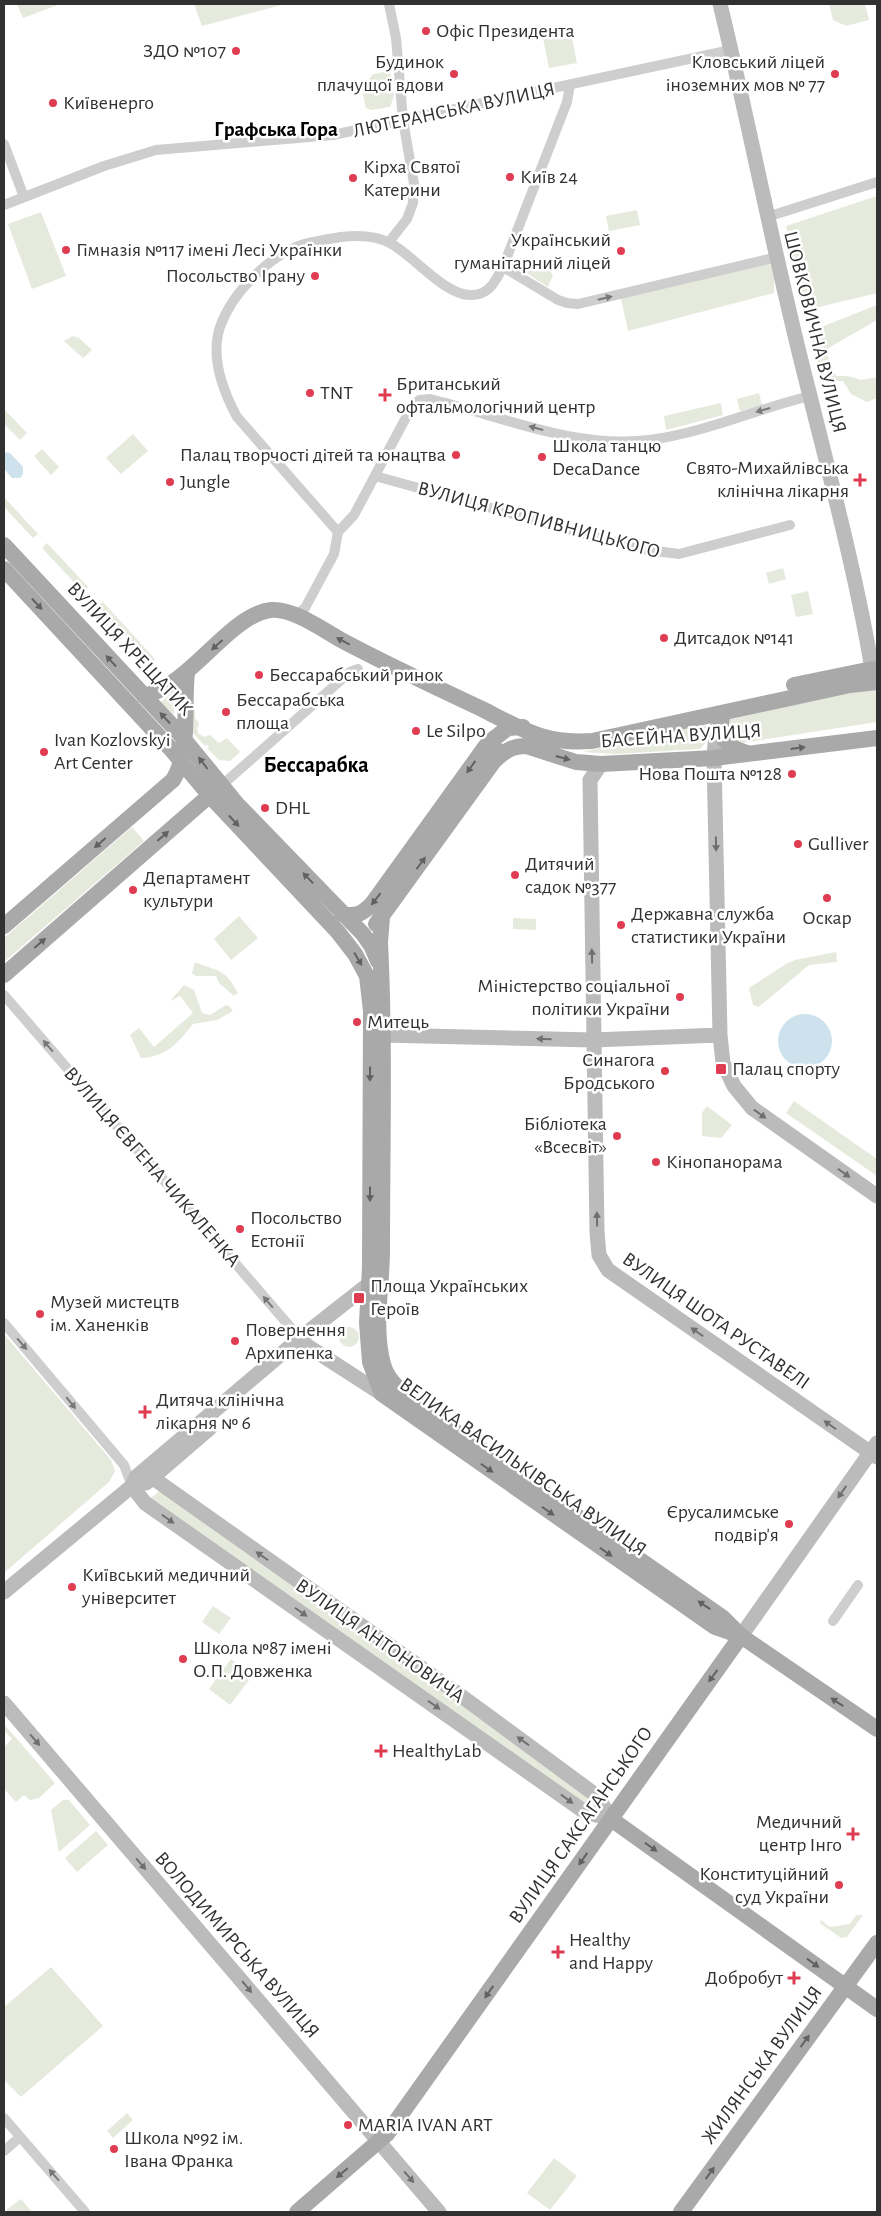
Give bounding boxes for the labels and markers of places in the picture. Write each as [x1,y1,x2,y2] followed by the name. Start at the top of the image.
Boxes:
[436,21,575,41] place label: Офіс Президента
[420,25,432,37] marker: Офіс Президента
[143,41,226,61] place label: ЗДО №107
[230,45,242,57] marker: ЗДО №107
[317,52,444,95] place label: Будинок плачущої вдови
[666,52,825,95] place label: Кловський ліцей іноземних мов № 77
[448,68,460,80] marker: Будинок плачущої вдови
[829,68,841,80] marker: Кловський ліцей іноземних мов № 77
[63,93,154,113] place label: Київенерго
[47,97,59,109] marker: Київенерго
[363,157,460,200] place label: Кірха Святої Катерини
[520,167,578,187] place label: Київ 24
[504,171,516,183] marker: Київ 24
[347,172,359,184] marker: Кірха Святої Катерини
[454,230,611,273] place label: Український гуманітарний ліцей
[76,240,342,260] place label: Гімназія №117 імені Лесі Українки
[60,244,72,256] marker: Гімназія №117 імені Лесі Українки
[615,245,627,257] marker: Український гуманітарний ліцей
[166,266,305,286] place label: Посольство Ірану
[309,270,321,282] marker: Посольство Ірану
[396,374,595,417] place label: Британський офтальмологічний центр
[320,383,353,403] place label: TNT
[304,387,316,399] marker: TNT
[378,388,392,402] marker: Британський офтальмологічний центр
[552,436,661,479] place label: Школа танцю DecaDance
[180,445,446,465] place label: Палац творчості дітей та юнацтва
[450,449,462,461] marker: Палац творчості дітей та юнацтва
[536,451,548,463] marker: Школа танцю DecaDance
[686,458,849,501] place label: Свято-Михайлівська клінічна лікарня
[180,472,230,492] place label: Jungle
[853,473,867,487] marker: Свято-Михайлівська клінічна лікарня
[164,476,176,488] marker: Jungle
[674,628,794,648] place label: Дитсадок №141
[658,632,670,644] marker: Дитсадок №141
[269,665,443,685] place label: Бессарабський ринок
[253,669,265,681] marker: Бессарабський ринок
[236,690,345,733] place label: Бессарабська площа
[220,706,232,718] marker: Бессарабська площа
[426,721,486,741] place label: Le Silpo
[410,725,422,737] marker: Le Silpo
[54,730,171,773] place label: Ivan Kozlovskyi Art Center
[38,746,50,758] marker: Ivan Kozlovskyi Art Center
[638,764,782,784] place label: Нова Пошта №128
[786,768,798,780] marker: Нова Пошта №128
[275,798,311,818] place label: DHL
[259,802,271,814] marker: DHL
[808,834,869,854] place label: Gulliver
[792,838,804,850] marker: Gulliver
[525,854,616,897] place label: Дитячий садок №377
[143,868,251,911] place label: Департамент культури
[509,869,521,881] marker: Дитячий садок №377
[127,884,139,896] marker: Департамент культури
[821,892,833,904] marker: Оскар
[631,904,786,947] place label: Державна служба статистики України
[802,908,852,928] place label: Оскар
[615,919,627,931] marker: Державна служба статистики України
[477,976,670,1019] place label: Міністерство соціальної політики України
[674,991,686,1003] marker: Міністерство соціальної політики України
[367,1012,429,1032] place label: Митець
[351,1016,363,1028] marker: Митець
[563,1050,655,1093] place label: Синагога Бродського
[732,1059,841,1079] place label: Палац спорту
[714,1062,728,1076] marker: Палац спорту
[659,1065,671,1077] marker: Синагога Бродського
[524,1114,607,1157] place label: Бібліотека «Всесвіт»
[611,1130,623,1142] marker: Бібліотека «Всесвіт»
[666,1152,783,1172] place label: Кінопанорама
[650,1156,662,1168] marker: Кінопанорама
[250,1208,342,1251] place label: Посольство Естонії
[234,1223,246,1235] marker: Посольство Естонії
[370,1276,528,1319] place label: Площа Українських Героїв
[352,1291,366,1305] marker: Площа Українських Героїв
[50,1292,180,1335] place label: Музей мистецтв ім. Ханенків
[34,1308,46,1320] marker: Музей мистецтв ім. Ханенків
[245,1320,346,1363] place label: Повернення Архипенка
[229,1335,241,1347] marker: Повернення Архипенка
[156,1390,284,1433] place label: Дитяча клінічна лікарня № 6
[138,1405,152,1419] marker: Дитяча клінічна лікарня № 6
[666,1502,779,1545] place label: Єрусалимське подвір'я
[783,1518,795,1530] marker: Єрусалимське подвір'я
[81,1565,250,1608] place label: Київський медичний університет
[66,1581,78,1593] marker: Київський медичний університет
[193,1638,332,1681] place label: Школа №87 імені О.П. Довженка
[177,1653,189,1665] marker: Школа №87 імені О.П. Довженка
[392,1741,481,1761] place label: HealthyLab
[374,1744,388,1758] marker: HealthyLab
[756,1812,842,1855] place label: Медичний центр Інго
[846,1827,860,1841] marker: Медичний центр Інго
[699,1864,829,1907] place label: Конституційний суд України
[833,1879,845,1891] marker: Конституційний суд України
[569,1930,654,1973] place label: Healthy and Happy
[551,1945,565,1959] marker: Healthy and Happy
[705,1968,784,1988] place label: Добробут
[787,1971,801,1985] marker: Добробут
[358,2115,493,2135] place label: MARIA IVAN ART
[342,2119,354,2131] marker: MARIA IVAN ART
[124,2128,243,2171] place label: Школа №92 ім. Івана Франка
[108,2143,120,2155] marker: Школа №92 ім. Івана Франка

